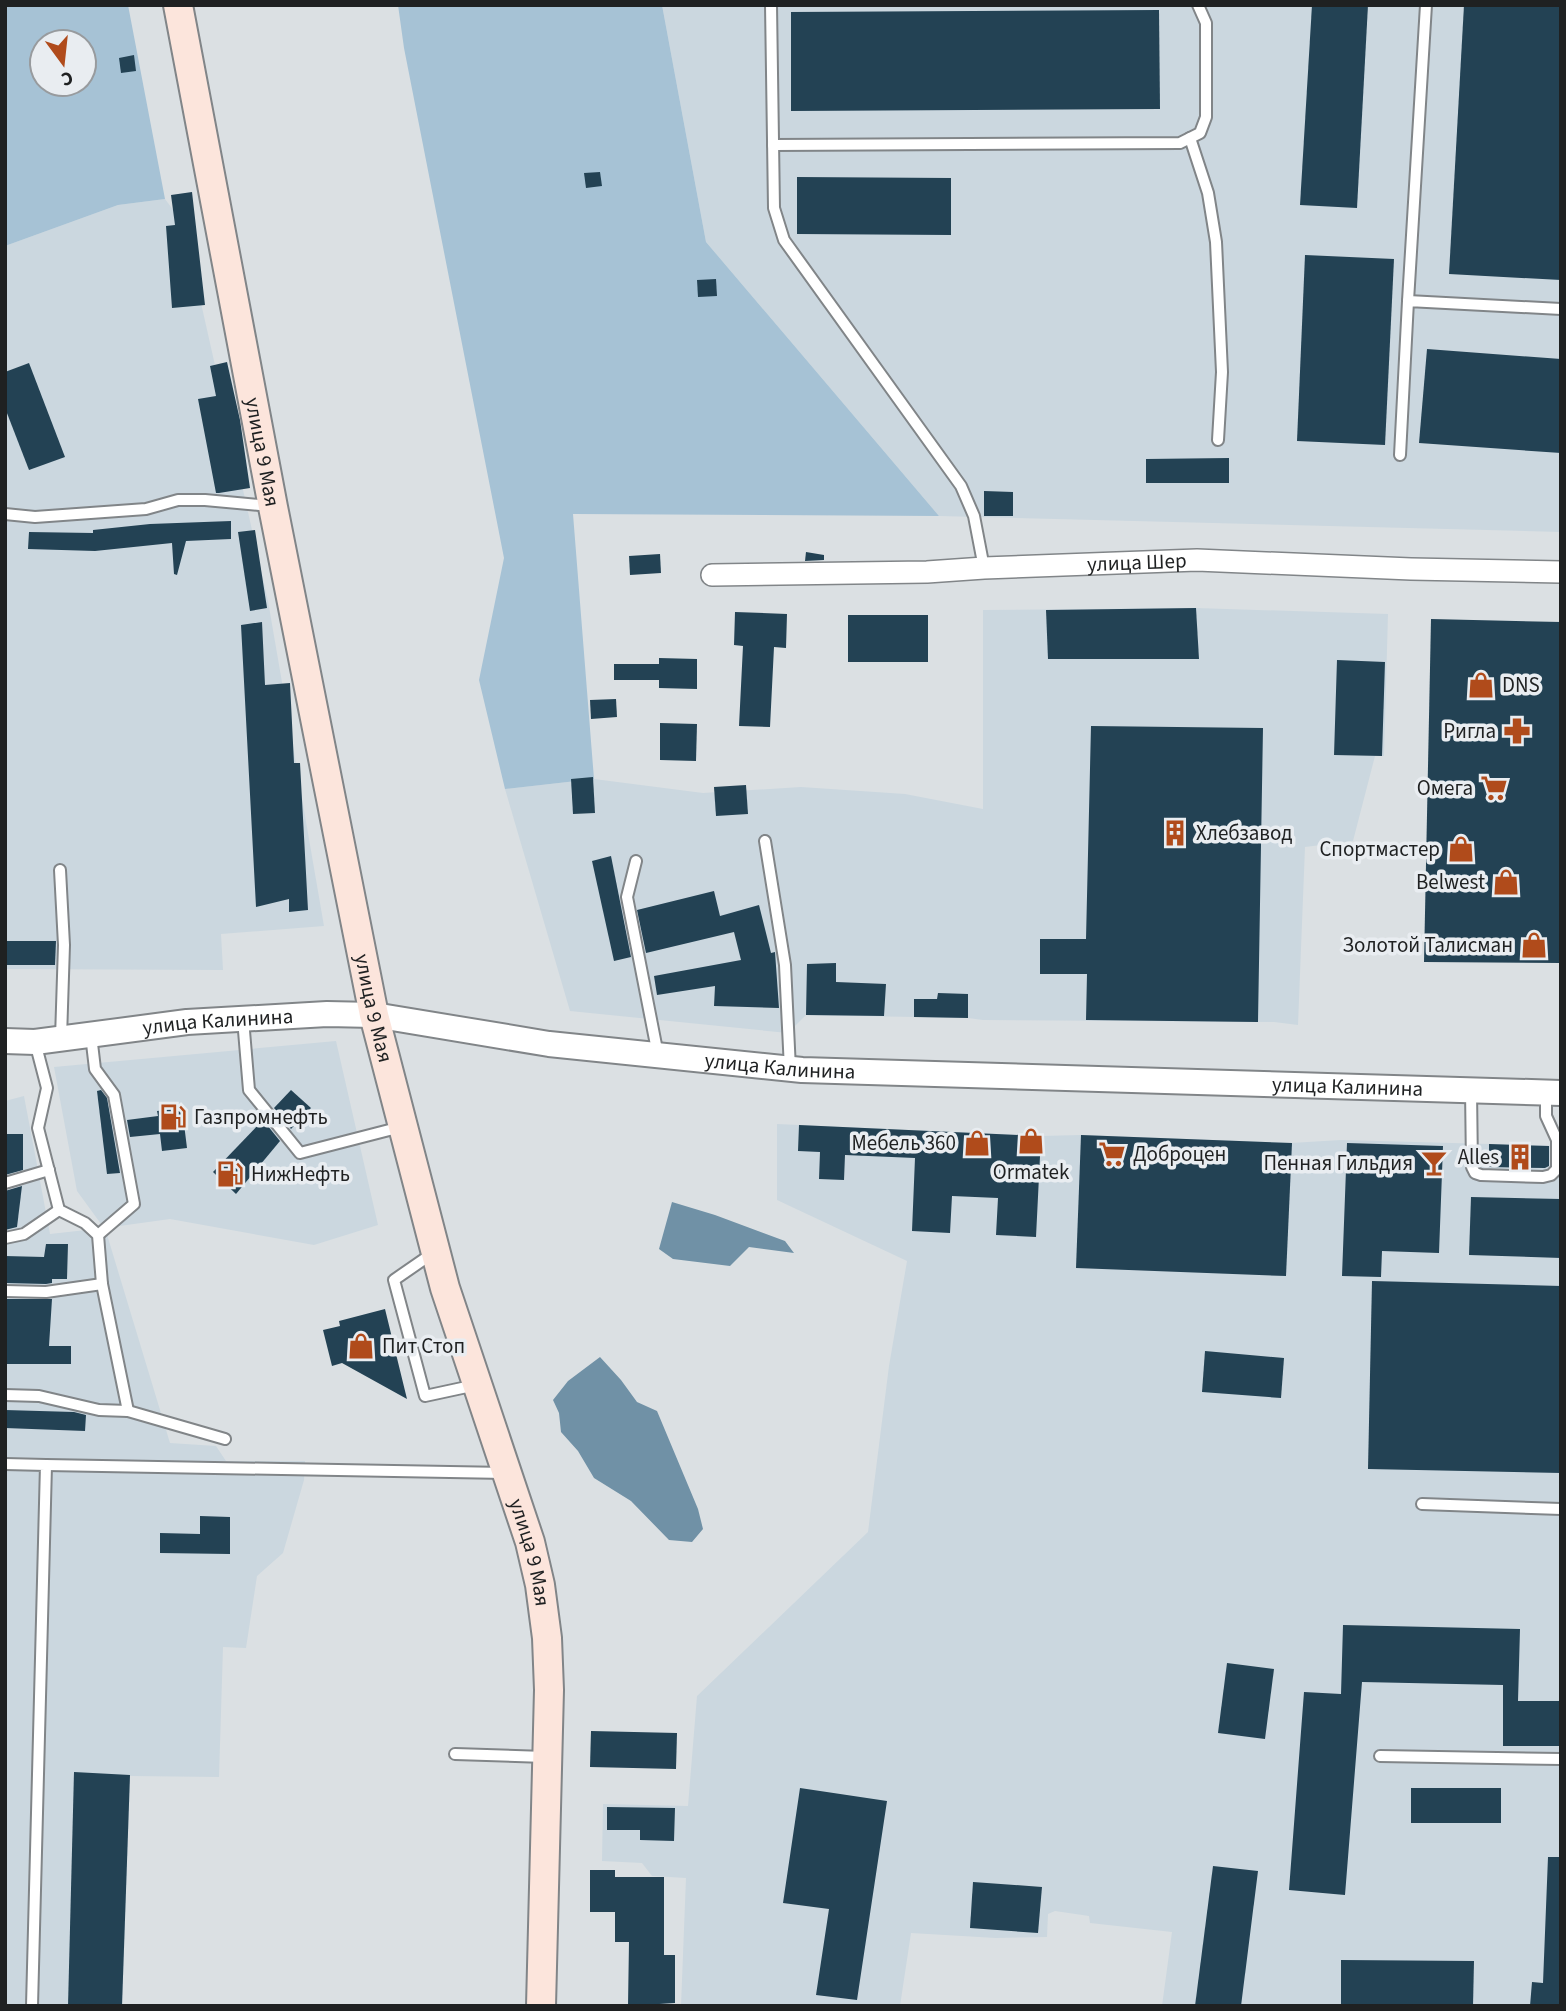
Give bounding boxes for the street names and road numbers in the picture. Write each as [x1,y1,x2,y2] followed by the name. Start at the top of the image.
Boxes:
[238,395,288,509] street label: улица 9 Мая
[1086,545,1187,579] street label: улица Шер
[347,951,401,1066] street label: улица 9 Мая
[141,1001,294,1043] street label: улица Калинина
[703,1045,856,1087] street label: улица Калинина
[1271,1069,1423,1104] street label: улица Калинина
[501,1494,558,1608] street label: улица 9 Мая

